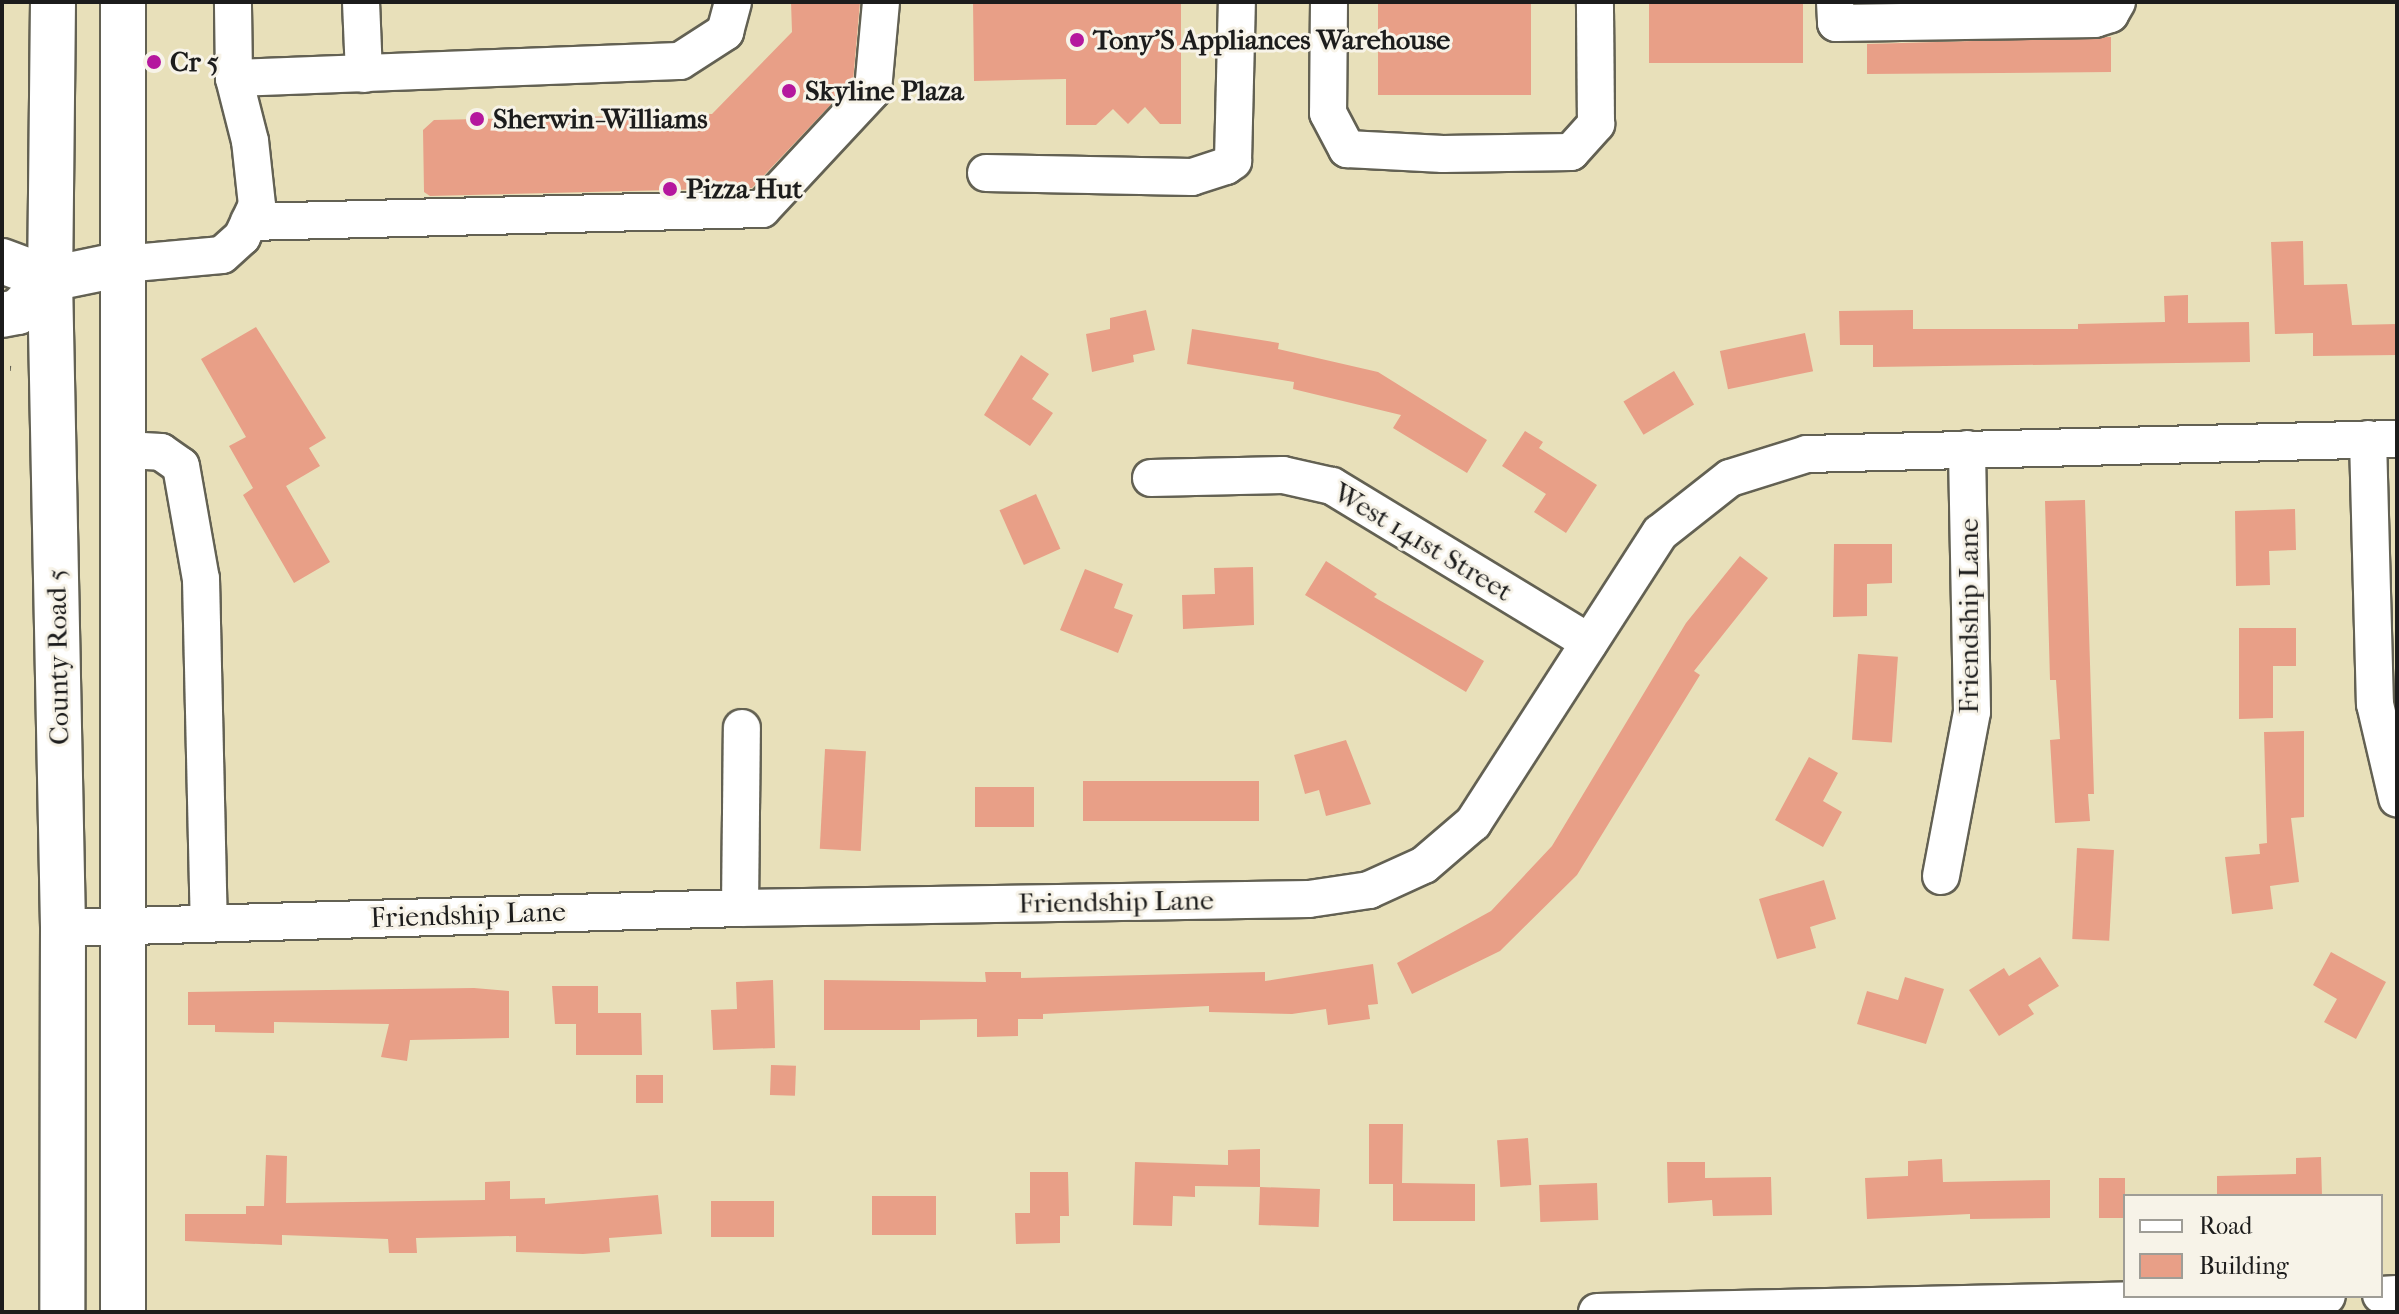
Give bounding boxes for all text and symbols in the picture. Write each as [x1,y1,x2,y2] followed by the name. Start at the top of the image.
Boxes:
[1093,23,1450,57] place label: Tony'S Appliances Warehouse
[1068,31,1086,49] marker: Tony'S Appliances Warehouse
[170,45,219,79] place label: Cr 5
[145,53,163,71] marker: Cr 5
[805,74,964,108] place label: Skyline Plaza
[780,82,798,100] marker: Skyline Plaza
[493,102,708,136] place label: Sherwin-Williams
[468,110,486,128] marker: Sherwin-Williams
[686,172,802,206] place label: Pizza Hut
[661,180,679,198] marker: Pizza Hut
[1328,475,1518,609] street label: West 141st Street
[1952,518,1986,714] street label: Friendship Lane
[40,569,76,745] street label: County Road 5
[1018,883,1214,921] street label: Friendship Lane
[370,895,566,935] street label: Friendship Lane
[2123,1194,2383,1298] legend
[2199,1212,2252,1240] text: Road
[2199,1252,2289,1280] text: Building

